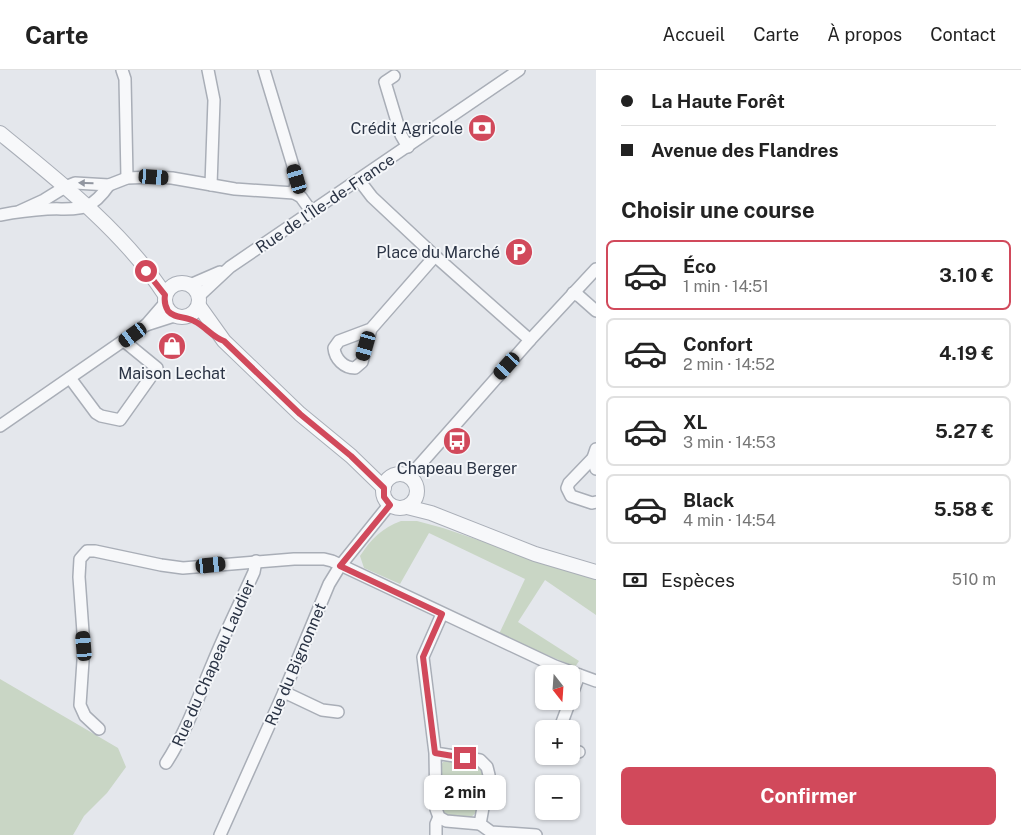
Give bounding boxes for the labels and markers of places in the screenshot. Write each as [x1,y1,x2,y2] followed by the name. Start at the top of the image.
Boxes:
[467,113,497,143] bank icon: Crédit Agricole
[351,119,463,138] place label: Crédit Agricole
[504,237,534,267] parking icon: Place du Marché
[376,243,500,262] place label: Place du Marché
[157,331,187,361] shop icon: Maison Lechat
[118,364,226,383] place label: Maison Lechat
[442,426,472,456] bus stop icon: Chapeau Berger
[397,459,517,478] place label: Chapeau Berger

